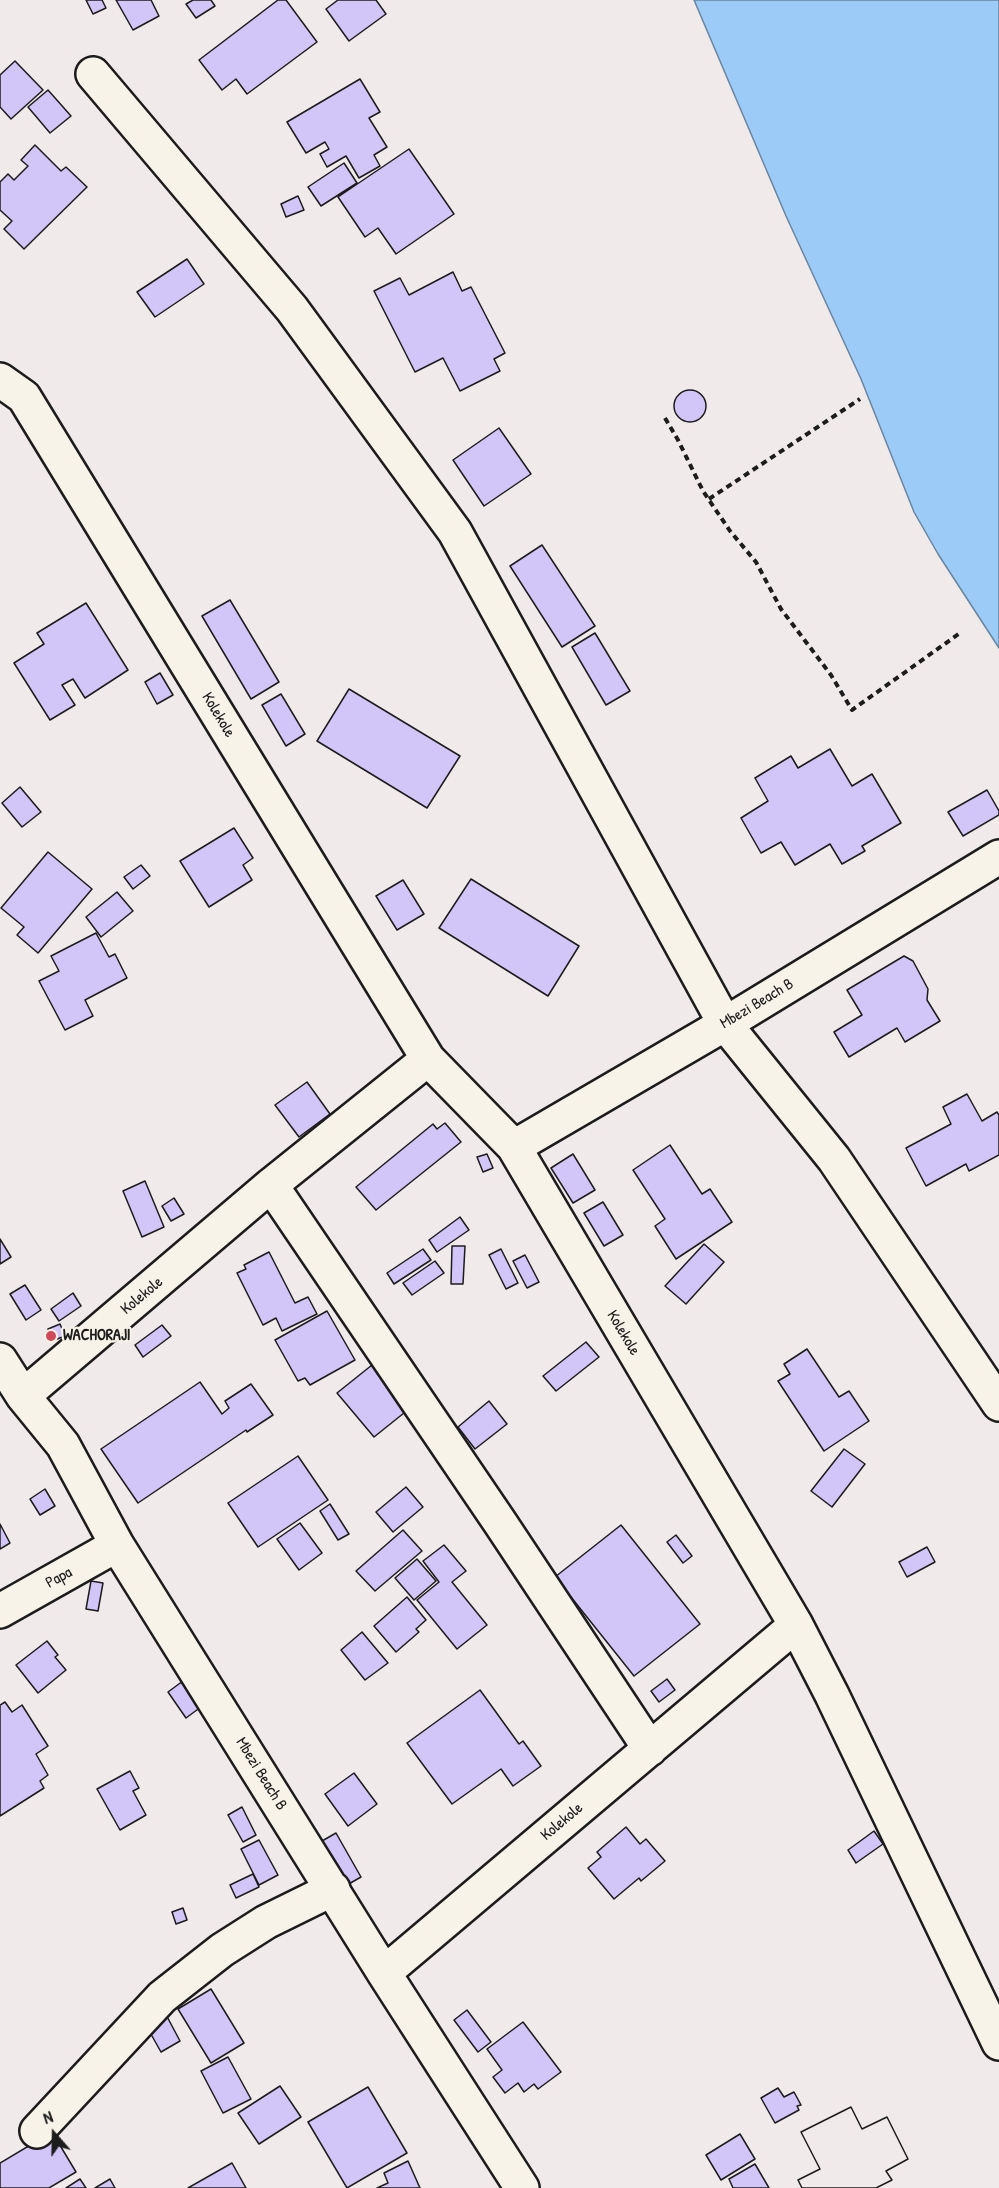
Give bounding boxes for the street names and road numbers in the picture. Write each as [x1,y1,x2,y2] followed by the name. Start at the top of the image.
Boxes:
[197,689,239,741] street label: Kolekole
[717,975,797,1033] street label: Mbezi Beach B
[117,1273,167,1319] street label: Kolekole
[602,1307,644,1359] street label: Kolekole
[42,1563,76,1593] street label: Papa
[231,1734,291,1814] street label: Mbezi Beach B
[537,1799,587,1845] street label: Kolekole

